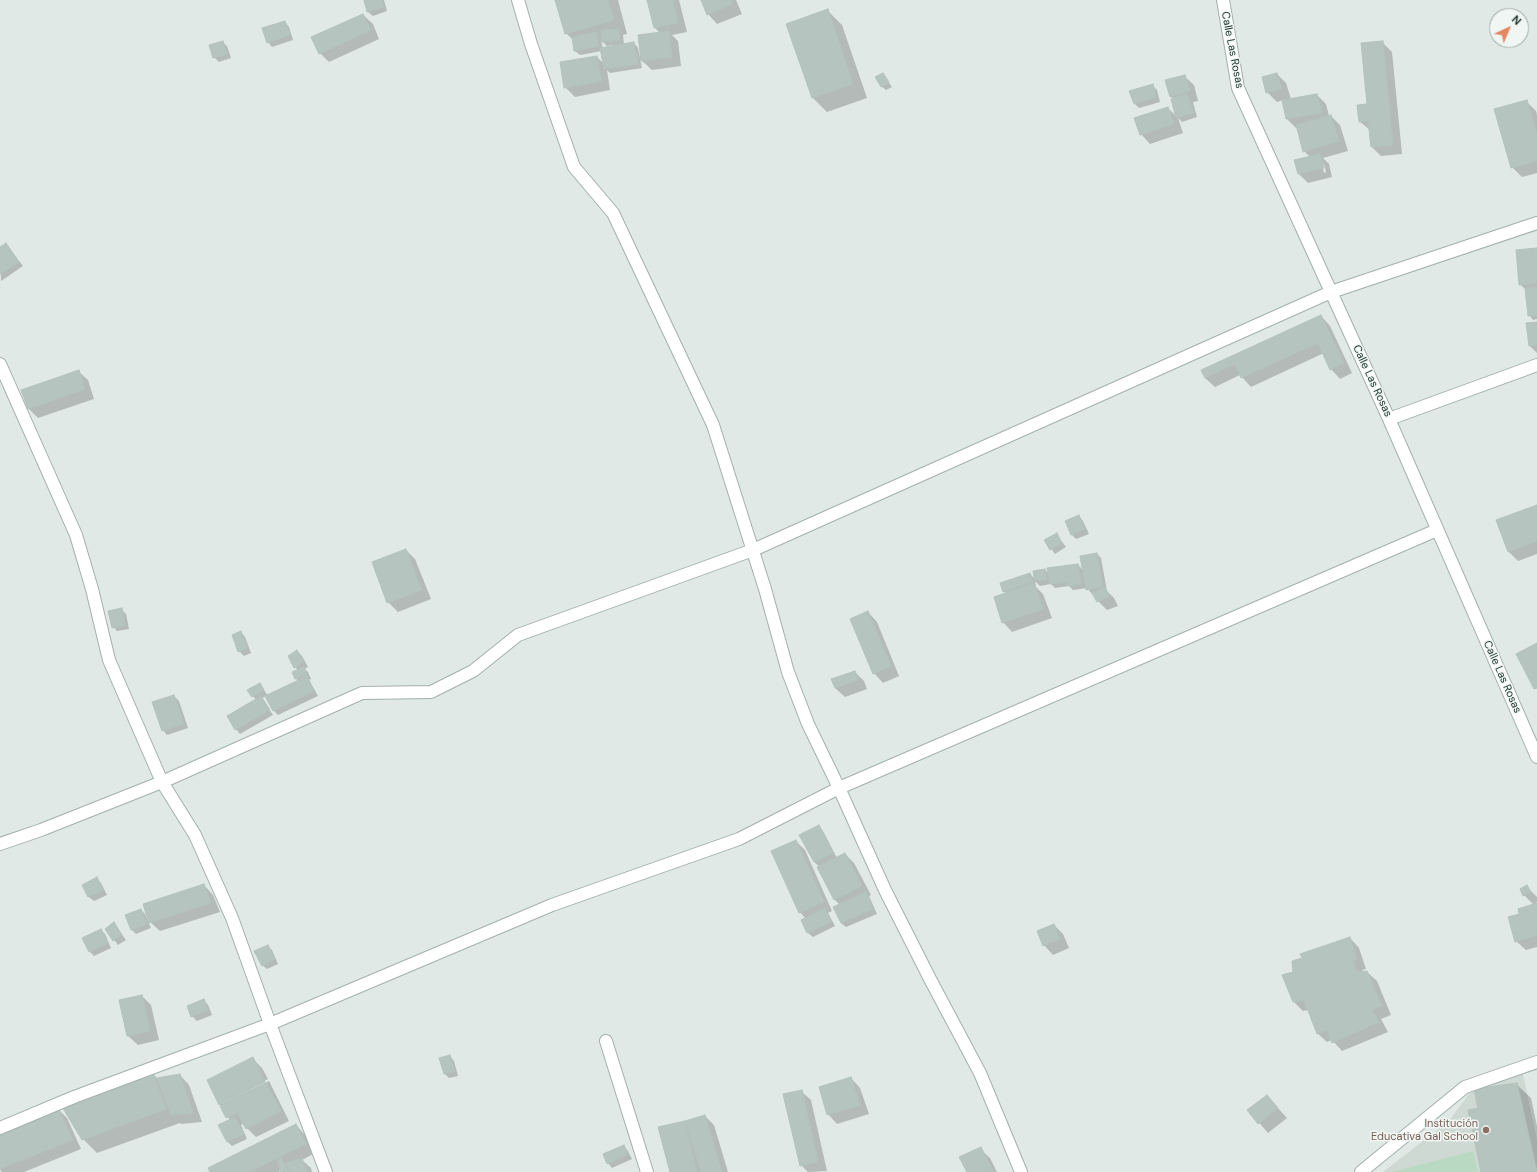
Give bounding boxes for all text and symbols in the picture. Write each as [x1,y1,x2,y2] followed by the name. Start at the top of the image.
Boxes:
[1489,8,1529,48] north arrow
[1218,10,1246,90] street label: Calle Las Rosas
[1509,12,1524,28] text: N
[1350,343,1394,419] street label: Calle Las Rosas
[1480,639,1524,715] street label: Calle Las Rosas
[1371,1117,1478,1143] place label: Institución Educativa Gal School
[1481,1125,1491,1135] marker: Institución Educativa Gal School

